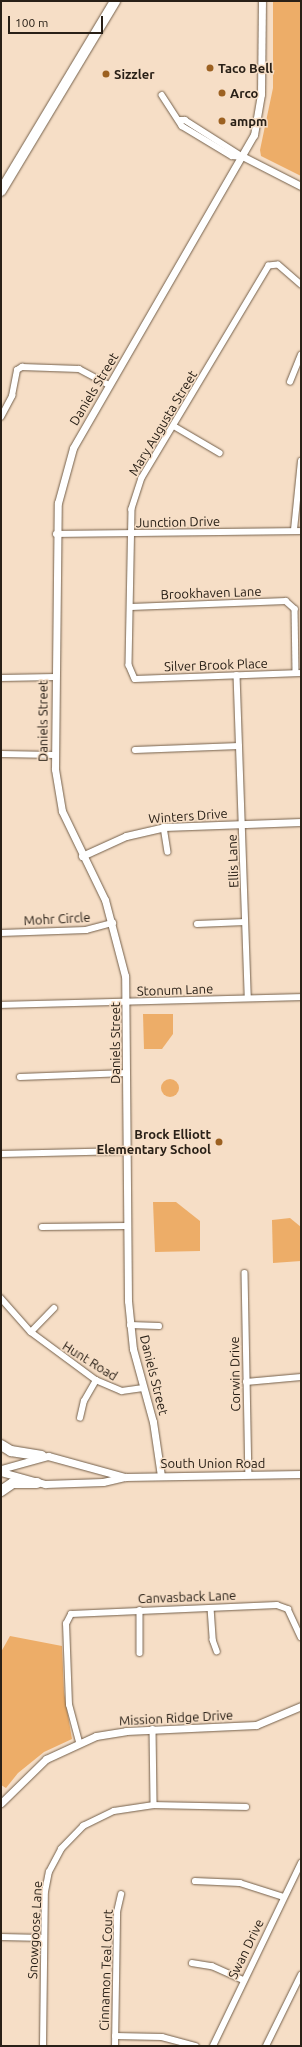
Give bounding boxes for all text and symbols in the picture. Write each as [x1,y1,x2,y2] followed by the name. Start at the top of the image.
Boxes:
[10,8,105,34] scale bar
[15,16,48,29] text: 100 m
[218,60,273,76] place label: Taco Bell
[205,63,215,73] marker: Taco Bell
[114,66,155,82] place label: Sizzler
[101,69,111,79] marker: Sizzler
[230,85,258,101] place label: Arco
[217,88,227,98] marker: Arco
[230,113,267,129] place label: ampm
[217,116,227,126] marker: ampm
[66,350,122,428] street label: Daniels Street
[125,368,201,478] street label: Mary Augusta Street
[136,513,220,531] street label: Junction Drive
[160,583,262,603] street label: Brookhaven Lane
[164,655,268,675] street label: Silver Brook Place
[35,680,51,762] street label: Daniels Street
[148,805,228,827] street label: Winters Drive
[224,834,242,888] street label: Ellis Lane
[23,909,91,929] street label: Mohr Circle
[137,981,213,999] street label: Stonum Lane
[107,1002,123,1084] street label: Daniels Street
[96,1127,211,1158] place label: Brock Elliott Elementary School
[214,1137,224,1147] marker: Brock Elliott Elementary School
[137,1333,171,1417] street label: Daniels Street
[227,1336,243,1412] street label: Corwin Drive
[60,1338,120,1384] street label: Hunt Road
[161,1455,265,1471] street label: South Union Road
[138,1587,236,1607] street label: Canvasback Lane
[119,1707,233,1729] street label: Mission Ridge Drive
[25,1881,45,1979] street label: Snowgoose Lane
[96,1909,116,2031] street label: Cinnamon Teal Court
[225,1917,267,1981] street label: Swan Drive

